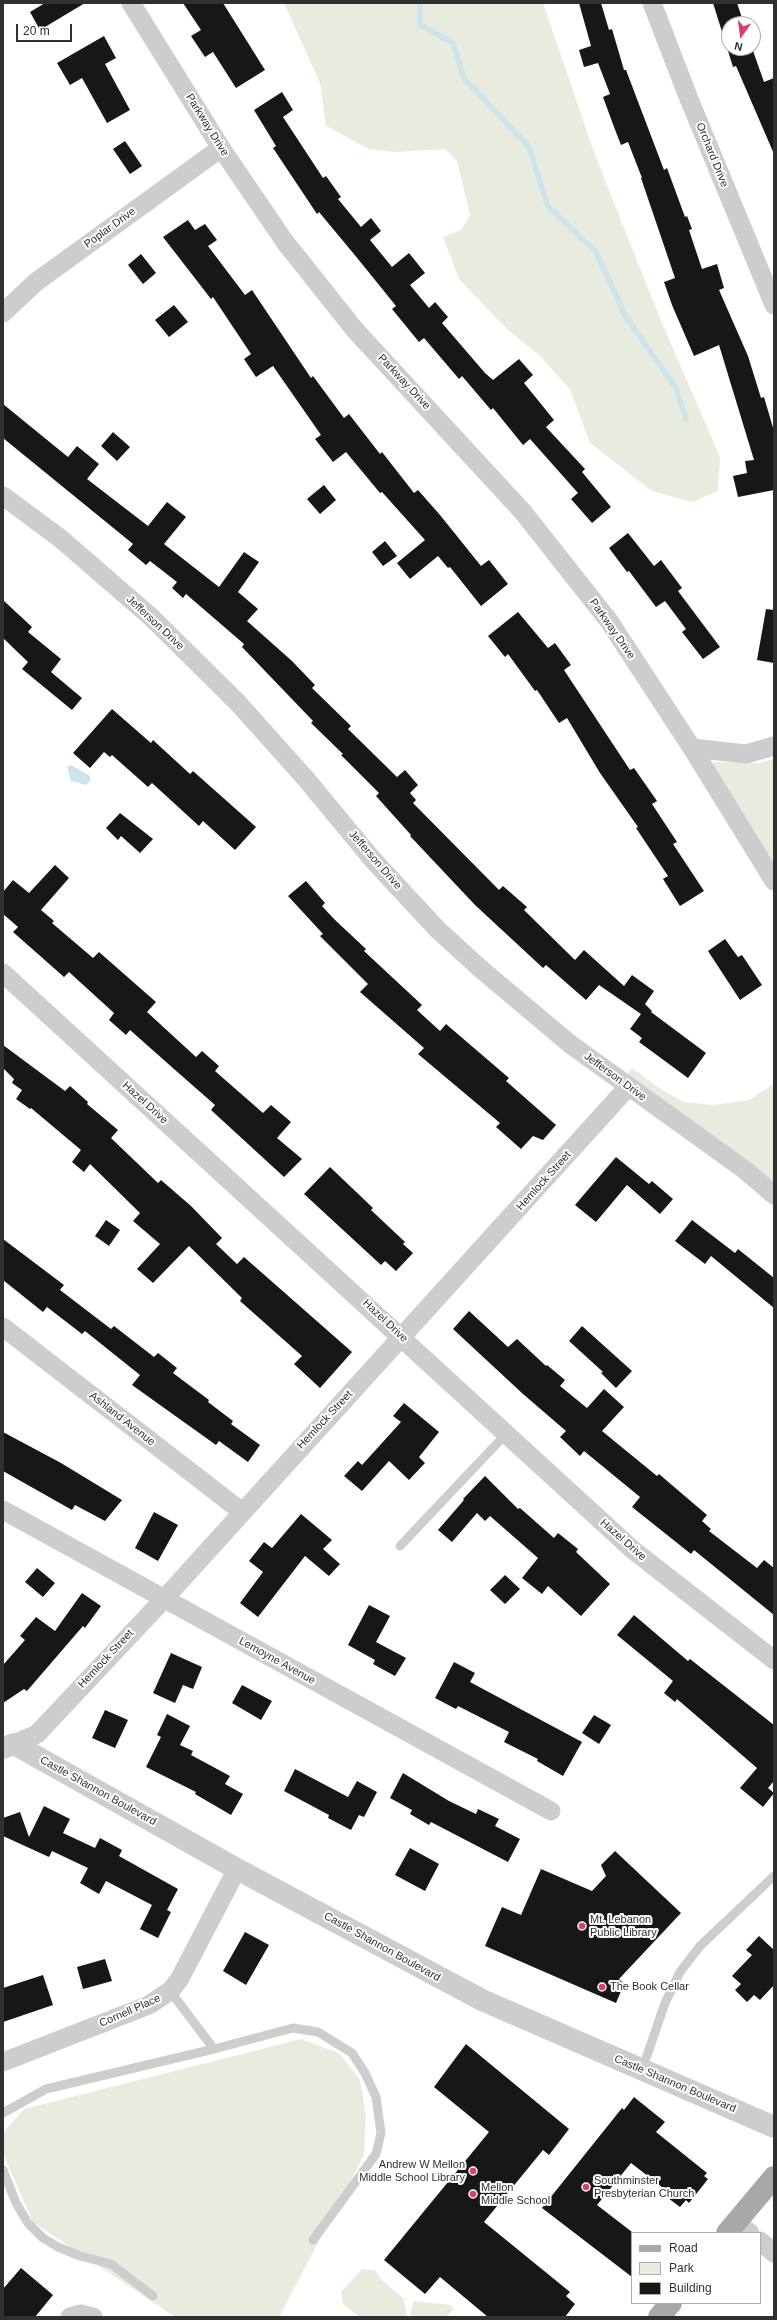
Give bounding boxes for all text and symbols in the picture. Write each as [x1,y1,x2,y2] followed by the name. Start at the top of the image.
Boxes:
[18,16,74,42] scale bar
[721,16,761,56] north arrow
[23,24,50,38] text: 20 m
[733,40,744,53] text: N
[183,91,231,159] street label: Parkway Drive
[693,121,731,189] street label: Orchard Drive
[82,205,138,251] street label: Poplar Drive
[375,352,433,412] street label: Parkway Drive
[124,593,186,653] street label: Jefferson Drive
[586,596,638,662] street label: Parkway Drive
[346,828,404,892] street label: Jefferson Drive
[581,1050,649,1104] street label: Jefferson Drive
[119,1079,171,1127] street label: Hazel Drive
[514,1149,574,1213] street label: Hemlock Street
[360,1297,410,1345] street label: Hazel Drive
[295,1388,355,1452] street label: Hemlock Street
[86,1389,158,1449] street label: Ashland Avenue
[597,1516,649,1564] street label: Hazel Drive
[76,1627,136,1691] street label: Hemlock Street
[236,1635,318,1687] street label: Lemoyne Avenue
[38,1754,158,1828] street label: Castle Shannon Boulevard
[322,1910,442,1984] street label: Castle Shannon Boulevard
[590,1913,657,1939] place label: Mt. Lebanon Public Library
[577,1921,587,1931] marker: Mt. Lebanon Public Library
[610,1980,689,1994] place label: The Book Cellar
[597,1982,607,1992] marker: The Book Cellar
[97,1992,163,2030] street label: Cornell Place
[612,2052,738,2116] street label: Castle Shannon Boulevard
[359,2158,465,2184] place label: Andrew W Mellon Middle School Library
[468,2166,478,2176] marker: Andrew W Mellon Middle School Library
[594,2174,694,2200] place label: Southminster Presbyterian Church
[481,2181,550,2207] place label: Mellon Middle School
[581,2182,591,2192] marker: Southminster Presbyterian Church
[468,2189,478,2199] marker: Mellon Middle School
[631,2232,761,2304] legend
[669,2241,698,2255] text: Road
[669,2261,694,2275] text: Park
[669,2281,712,2295] text: Building

